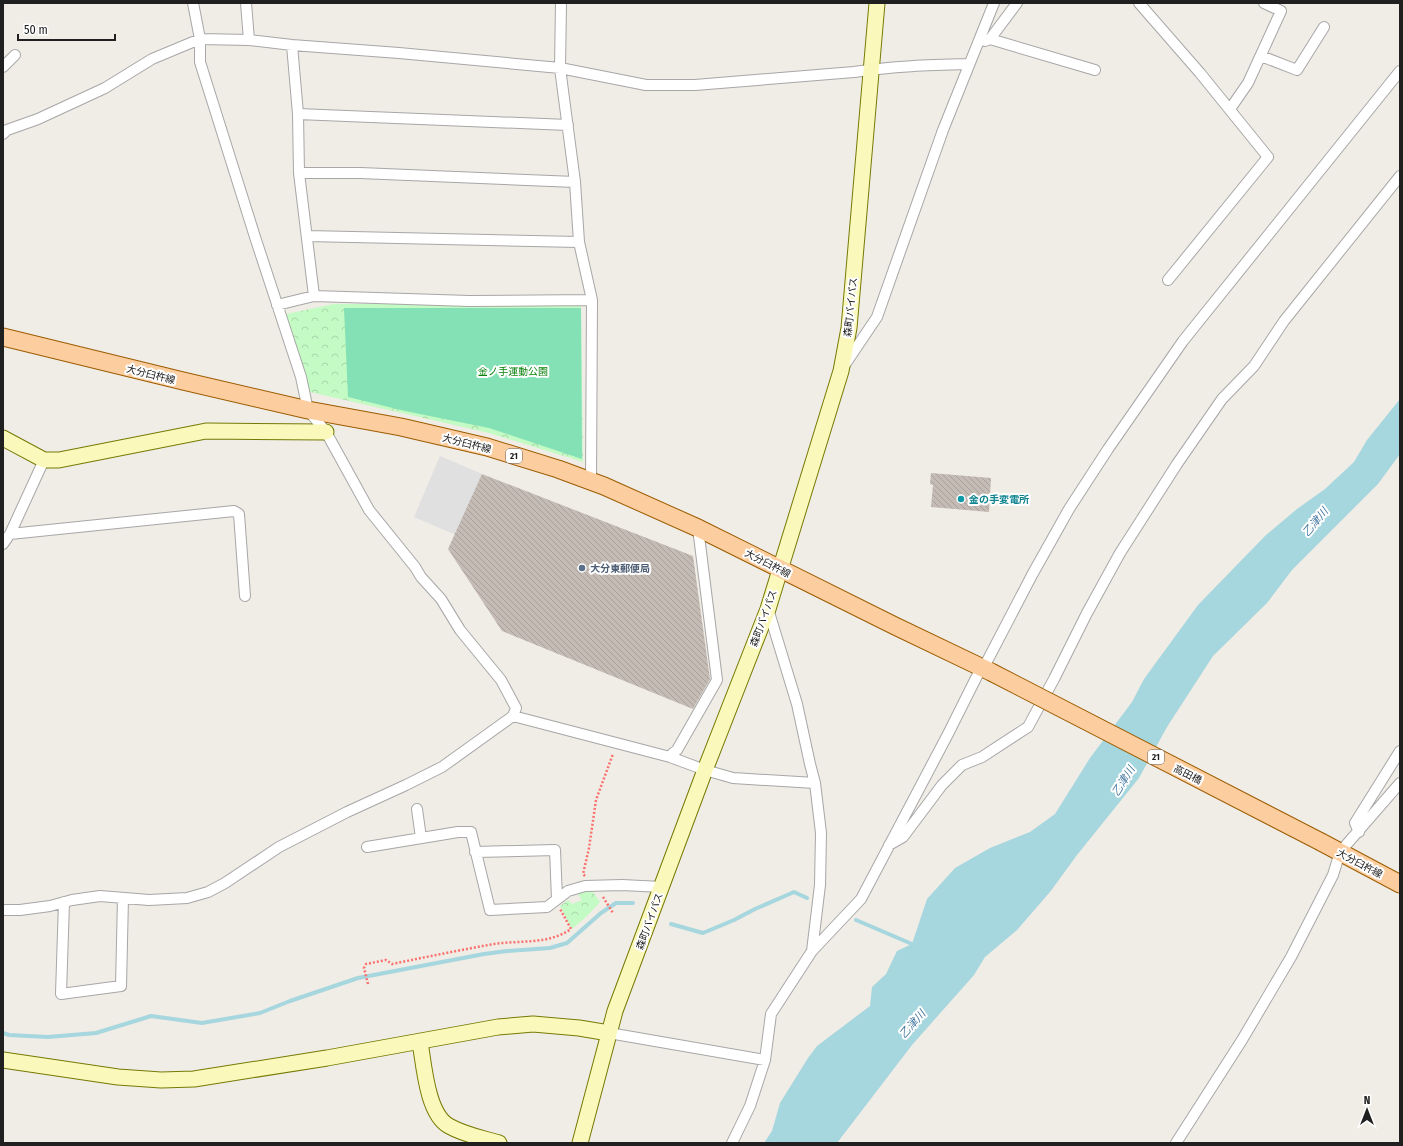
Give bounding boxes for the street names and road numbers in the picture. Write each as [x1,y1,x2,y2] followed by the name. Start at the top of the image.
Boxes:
[842,277,860,337] street label: 森町バイパス
[125,363,176,387] street label: 大分臼杵線
[441,432,492,456] street label: 大分臼杵線
[506,449,522,463] road number: 21
[743,547,793,581] street label: 大分臼杵線
[748,588,780,648] street label: 森町バイパス
[1148,750,1164,764] road number: 21
[1171,763,1204,787] street label: 高田橋
[1335,847,1384,881] street label: 大分臼杵線
[634,891,666,951] street label: 森町バイパス

